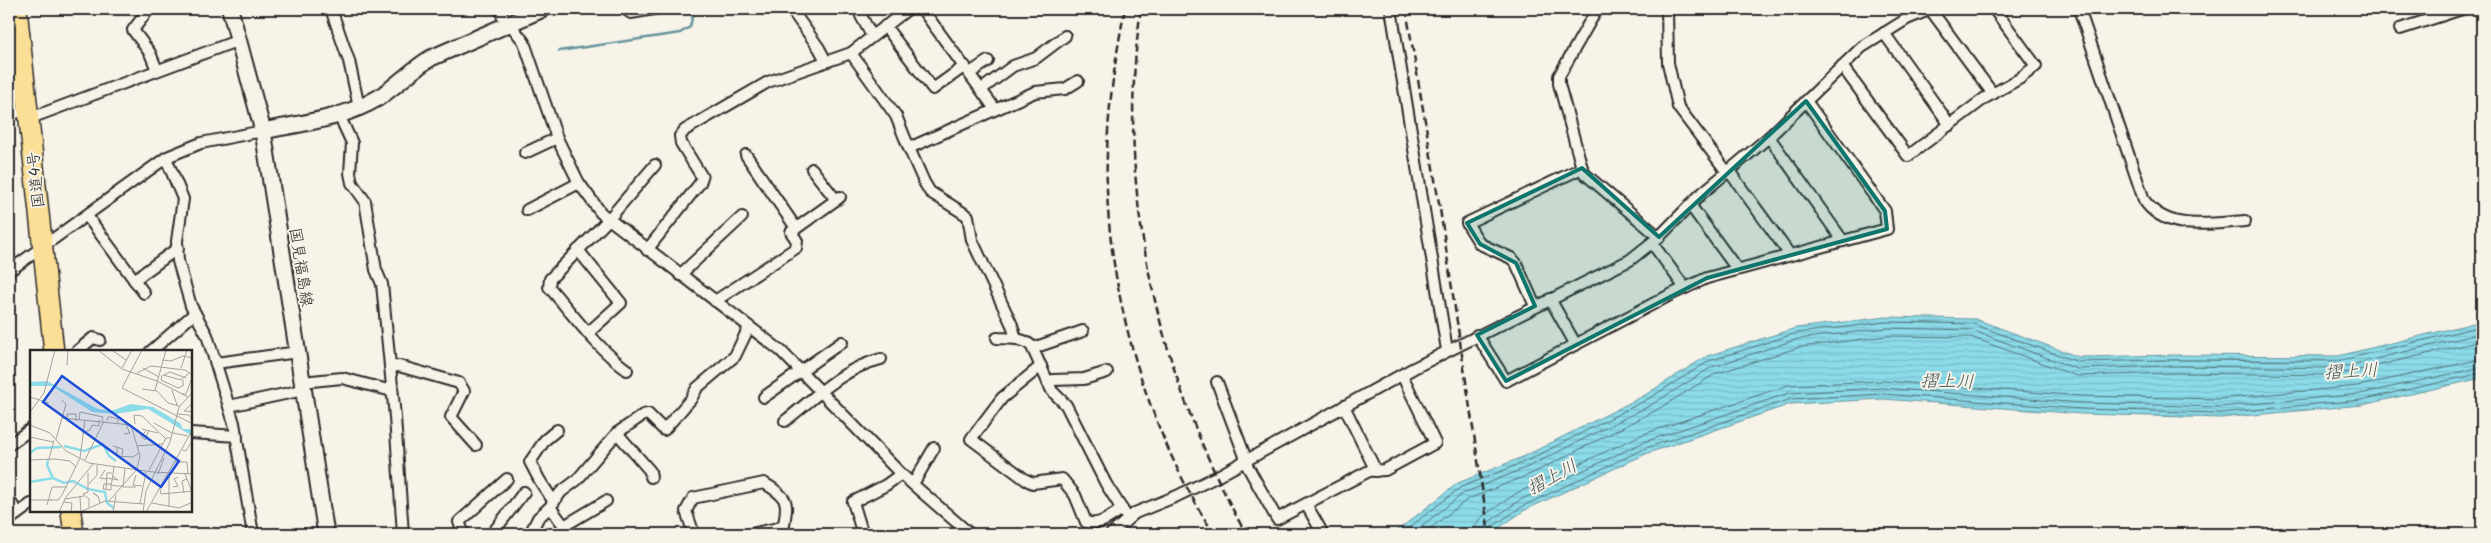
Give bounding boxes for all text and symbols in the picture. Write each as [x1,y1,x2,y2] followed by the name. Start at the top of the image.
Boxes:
[21,150,52,209] street label: 国道4号
[282,226,319,309] street label: 国見福島線
[30,350,192,513] inset map
[2323,357,2379,388] water label: 摺上川
[1920,368,1974,397] water label: 摺上川
[1522,453,1583,504] water label: 摺上川

